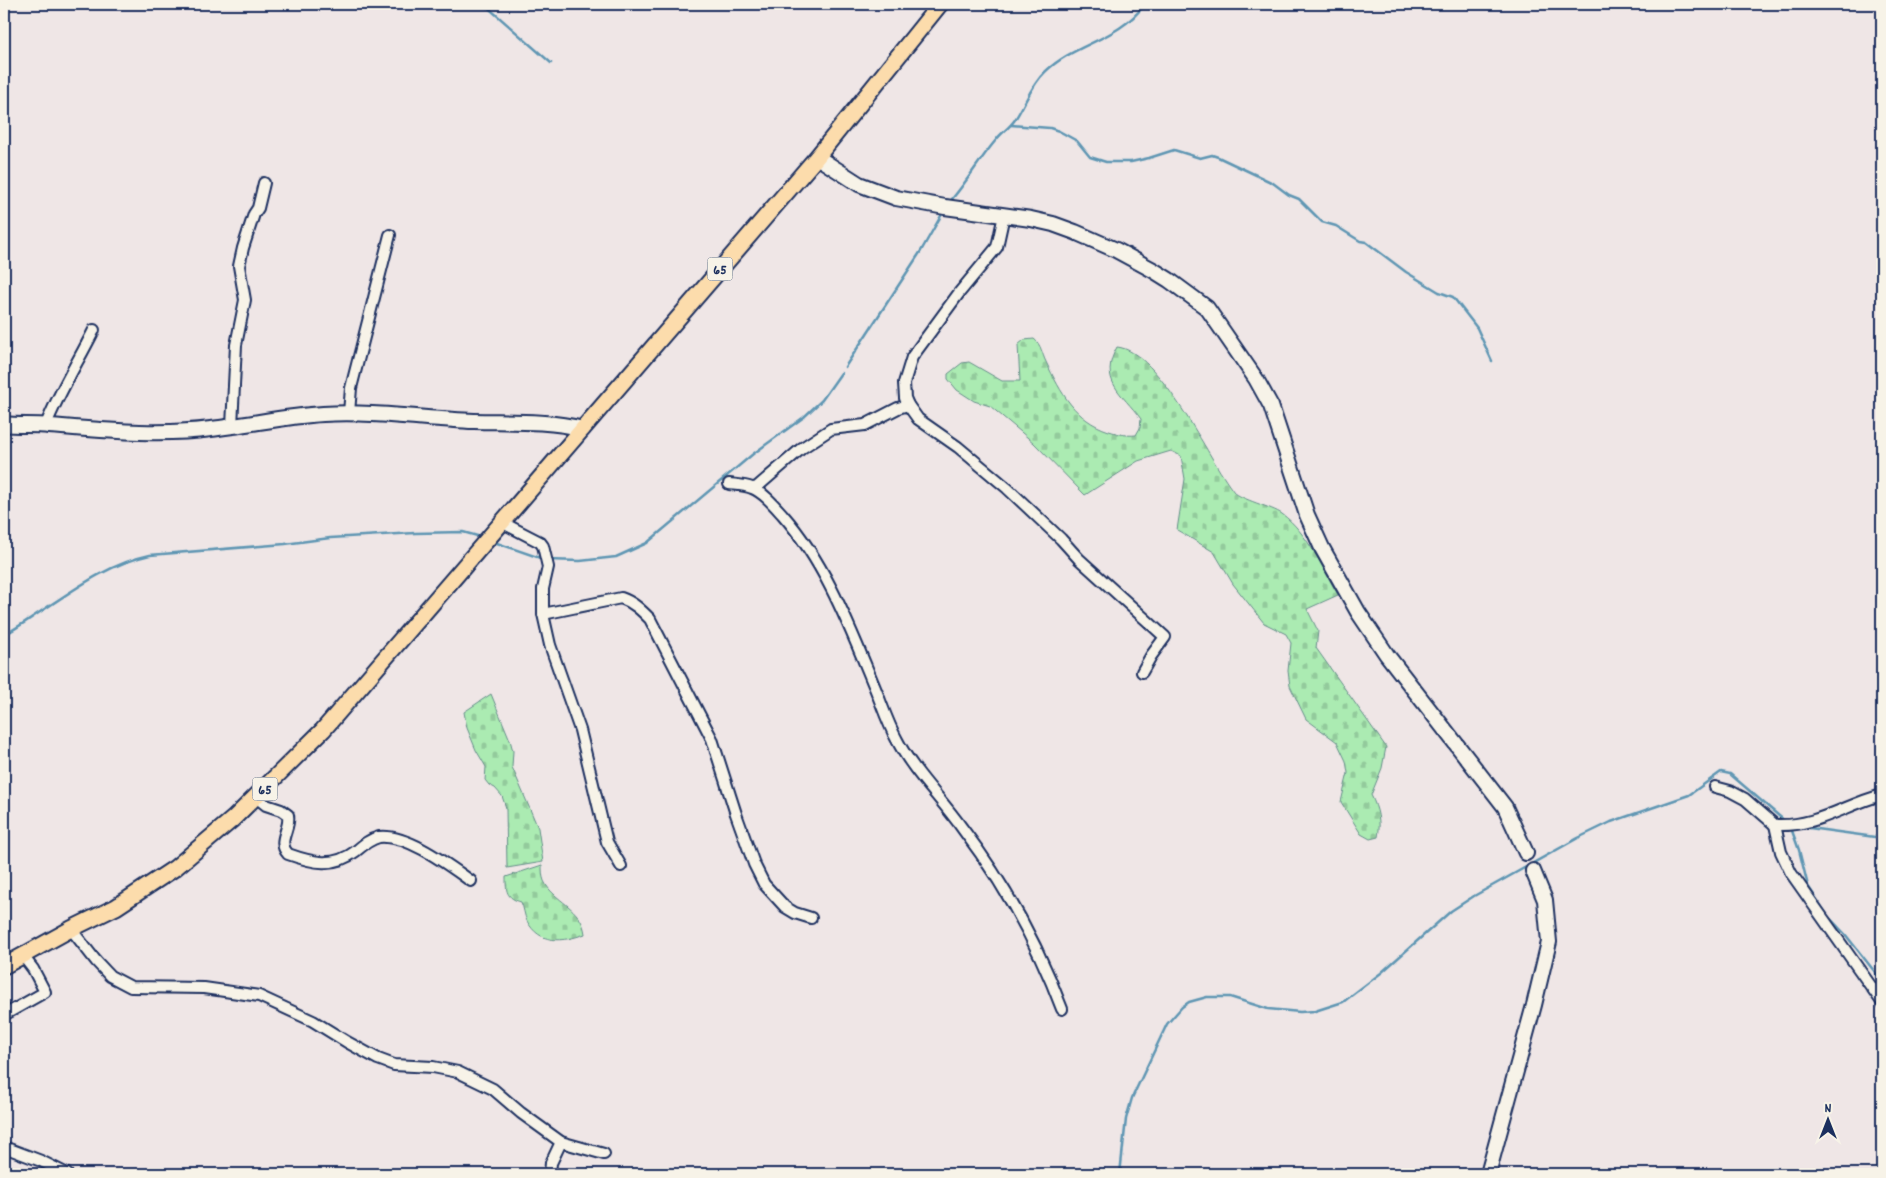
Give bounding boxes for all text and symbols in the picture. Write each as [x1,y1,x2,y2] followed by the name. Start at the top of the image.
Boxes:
[708,258,732,280] road number: 65
[252,778,278,801] road number: 65
[1804,1096,1854,1146] north arrow
[1825,1099,1832,1119] text: N

